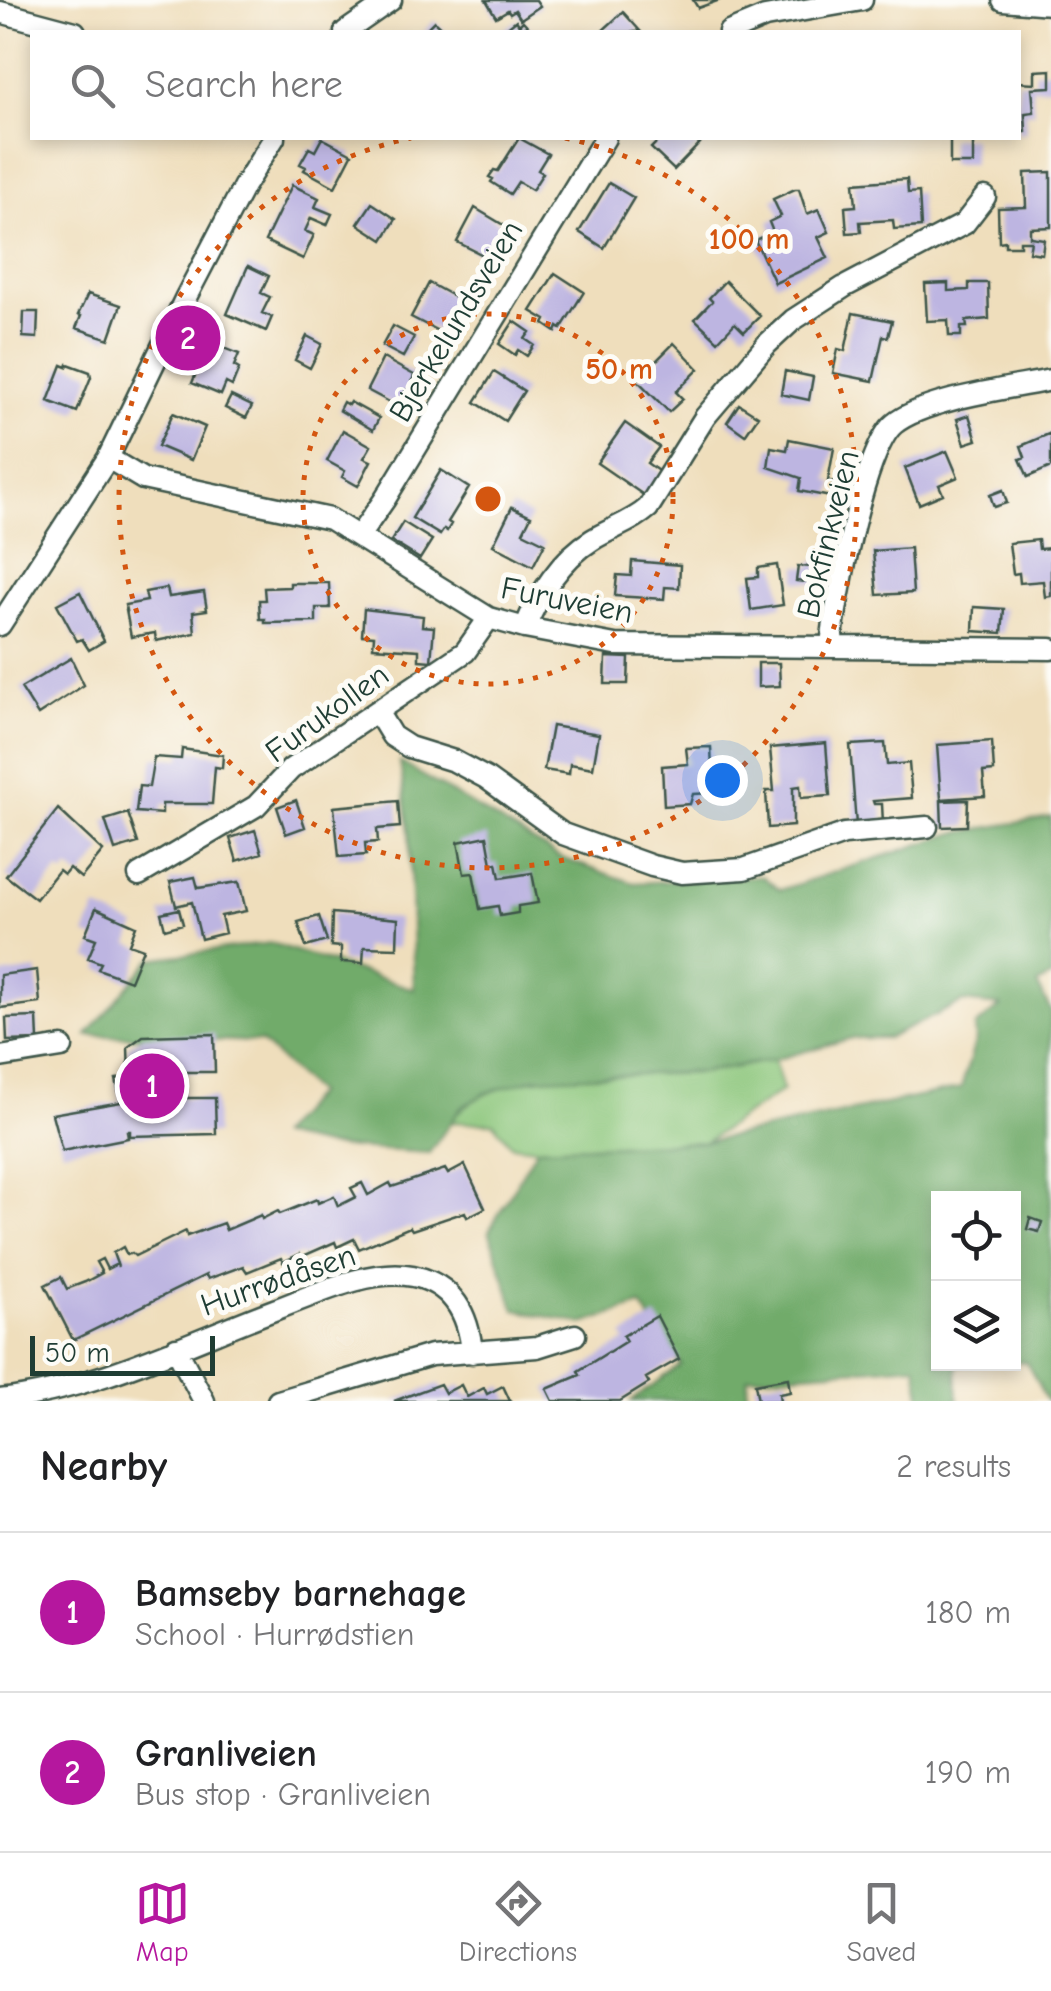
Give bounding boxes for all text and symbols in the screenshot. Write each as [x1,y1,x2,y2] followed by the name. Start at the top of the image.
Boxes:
[30,30,1021,140] search box
[65,58,120,113] icon: search
[145,63,343,107] text: Search here
[381,214,531,428] street label: Bjerkelundsveien
[709,222,789,257] text: 100 m
[156,300,220,376] pin: 2
[585,352,653,387] text: 50 m
[789,446,867,622] street label: Bokfinkveien
[470,481,506,517] centre of rings
[498,569,636,631] street label: Furuveien
[258,656,396,770] street label: Furukollen
[697,755,748,806] your location
[120,1048,184,1124] pin: 1
[931,1191,1021,1371] map controls
[931,1191,1021,1281] button: locate
[196,1236,360,1324] street label: Hurrødåsen
[931,1281,1021,1371] button: layers
[30,1331,215,1376] scale bar
[45,1337,110,1369] text: 50 m
[40,1442,167,1491] text: Nearby
[896,1448,1011,1485] text: 2 results
[135,1572,466,1616] text: Bamseby barnehage
[66,1594,79,1631] text: 1
[925,1594,1011,1631] text: 180 m
[135,1616,414,1653] text: School · Hurrødstien
[135,1732,317,1776] text: Granliveien
[65,1754,80,1791] text: 2
[925,1754,1011,1791] text: 190 m
[135,1776,431,1813] text: Bus stop · Granliveien
[135,1876,190,1968] tab: Map
[459,1876,577,1968] tab: Directions
[846,1876,916,1968] tab: Saved

